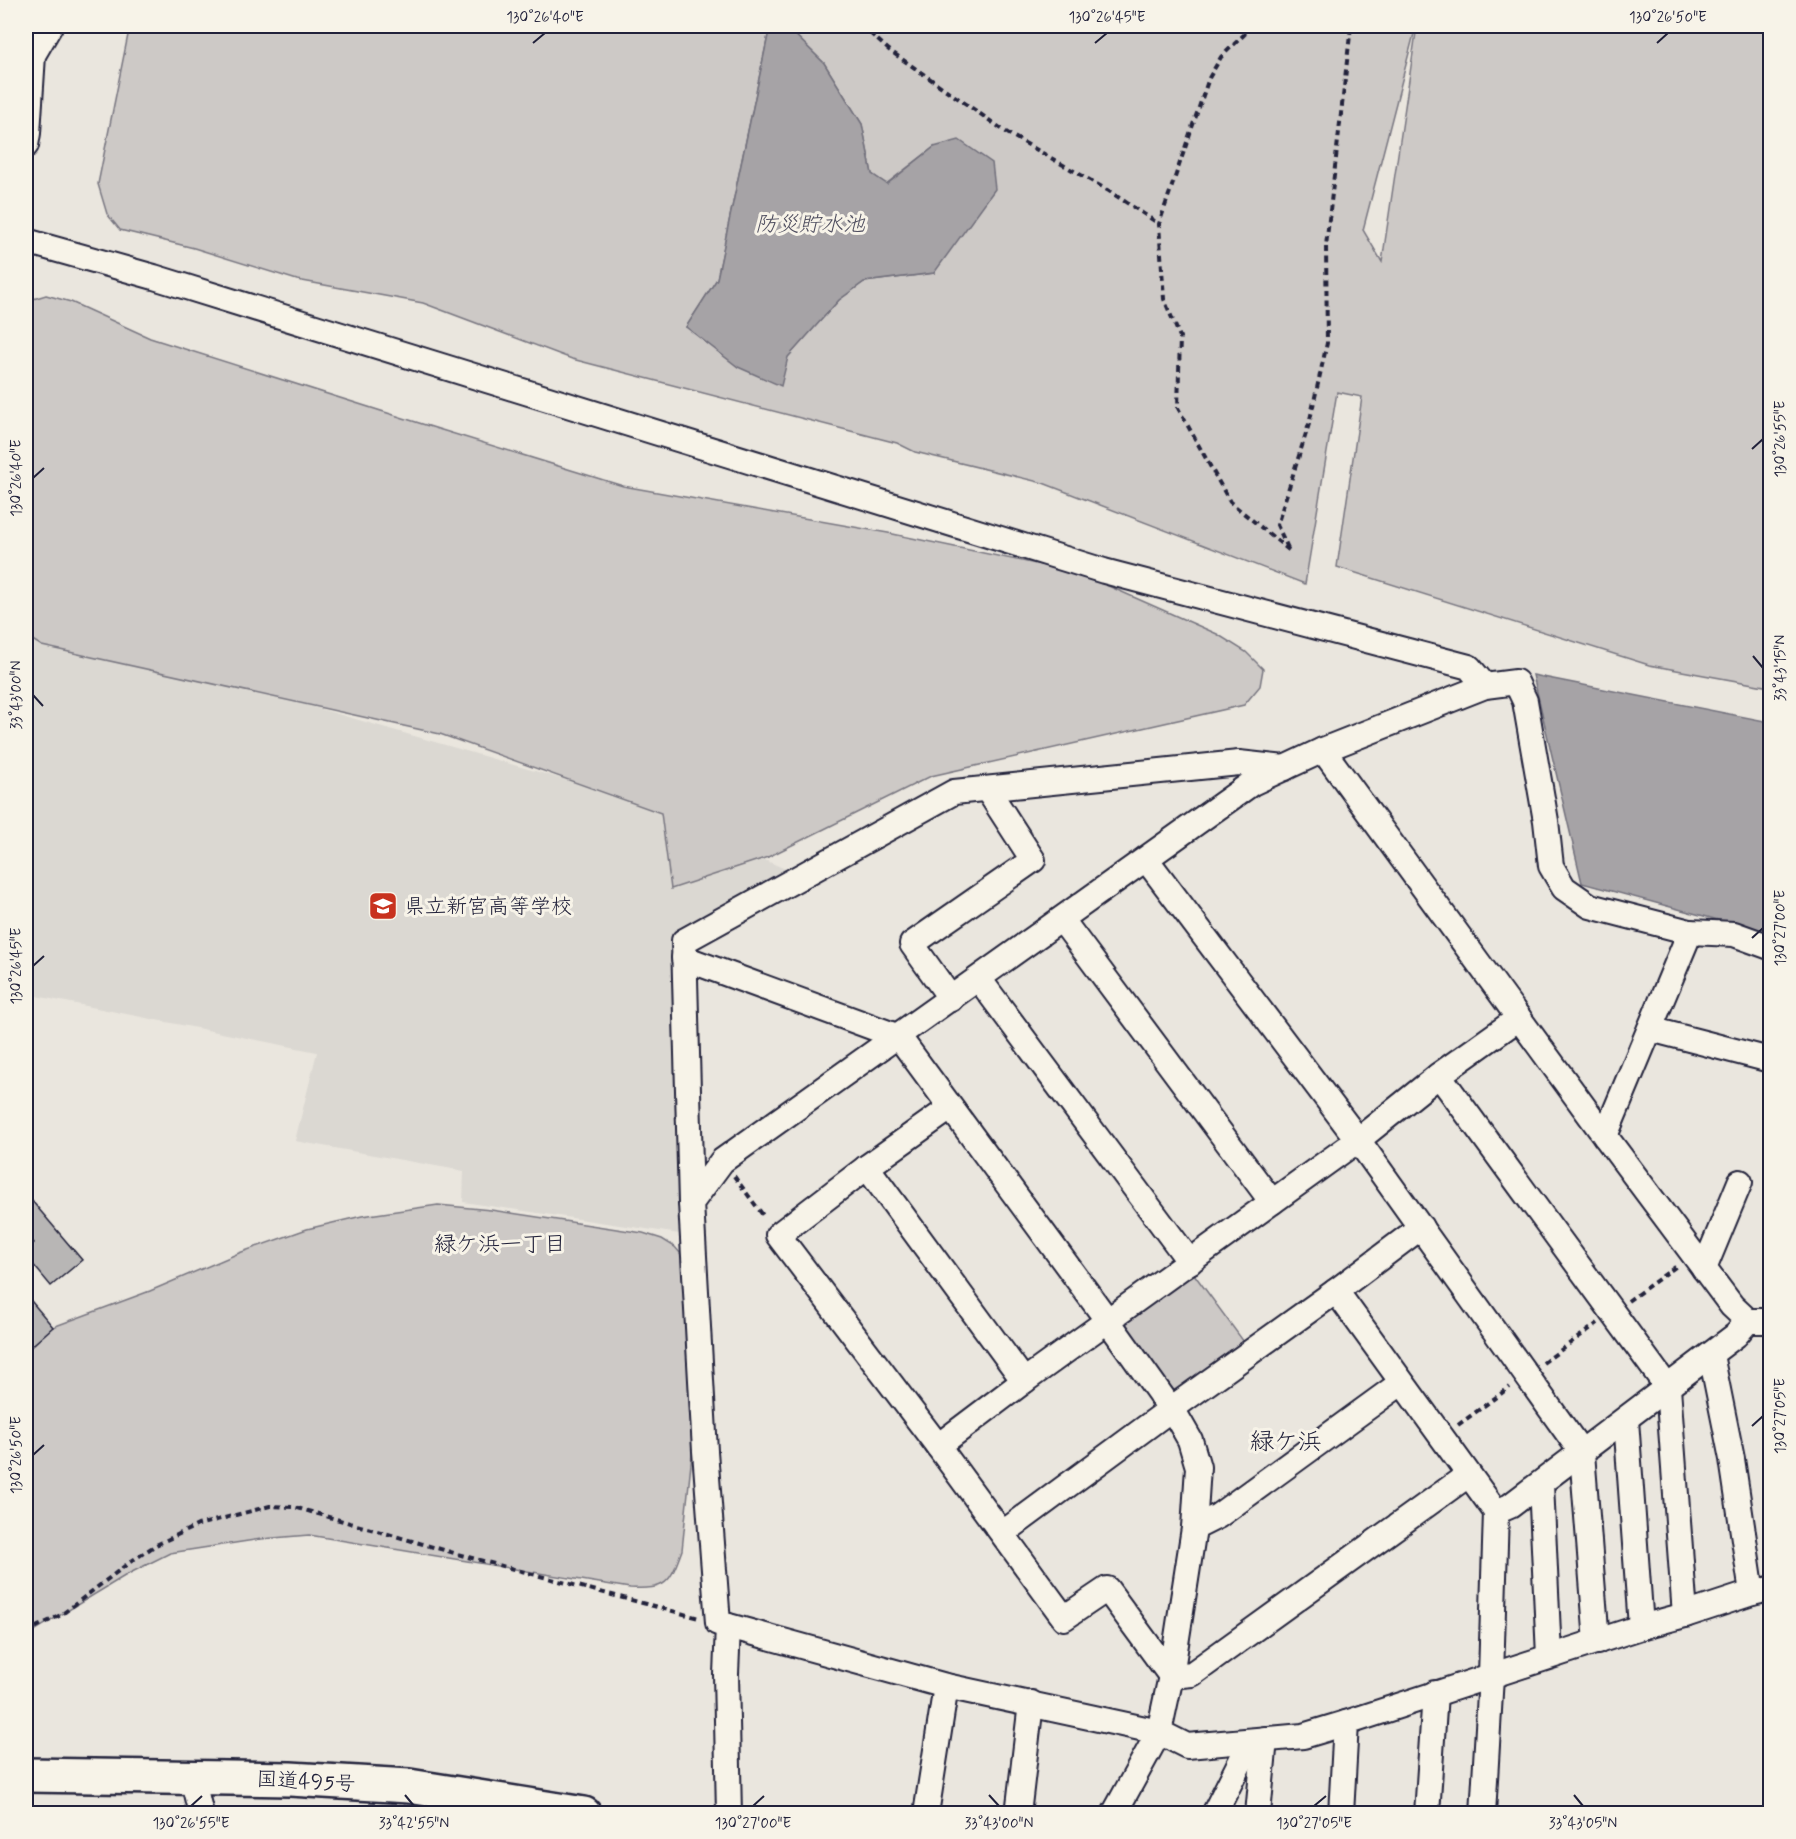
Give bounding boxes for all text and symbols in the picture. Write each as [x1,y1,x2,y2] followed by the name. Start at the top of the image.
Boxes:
[506,8,584,28] text: 130°26'40"E
[1069,8,1146,28] text: 130°26'45"E
[1629,8,1707,28] text: 130°26'50"E
[755,211,866,239] water label: 防災貯水池
[1771,400,1791,478] text: 130°26'55"E
[7,439,27,517] text: 130°26'40"E
[1771,635,1791,701] text: 33°43'15"N
[7,661,27,729] text: 33°43'00"N
[367,890,399,922] school or university icon: 県立新宮高等学校
[1771,890,1791,966] text: 130°27'00"E
[404,893,572,921] place label: 県立新宮高等学校
[7,927,27,1004] text: 130°26'45"E
[434,1231,566,1259] district label: 緑ケ浜一丁目
[1771,1378,1791,1454] text: 130°27'05"E
[7,1416,27,1494] text: 130°26'50"E
[1250,1427,1322,1458] district label: 緑ケ浜
[256,1765,356,1799] street label: 国道495号
[152,1814,230,1834] text: 130°26'55"E
[379,1814,449,1834] text: 33°42'55"N
[715,1814,791,1834] text: 130°27'00"E
[965,1814,1033,1834] text: 33°43'00"N
[1276,1814,1352,1834] text: 130°27'05"E
[1549,1814,1617,1834] text: 33°43'05"N

